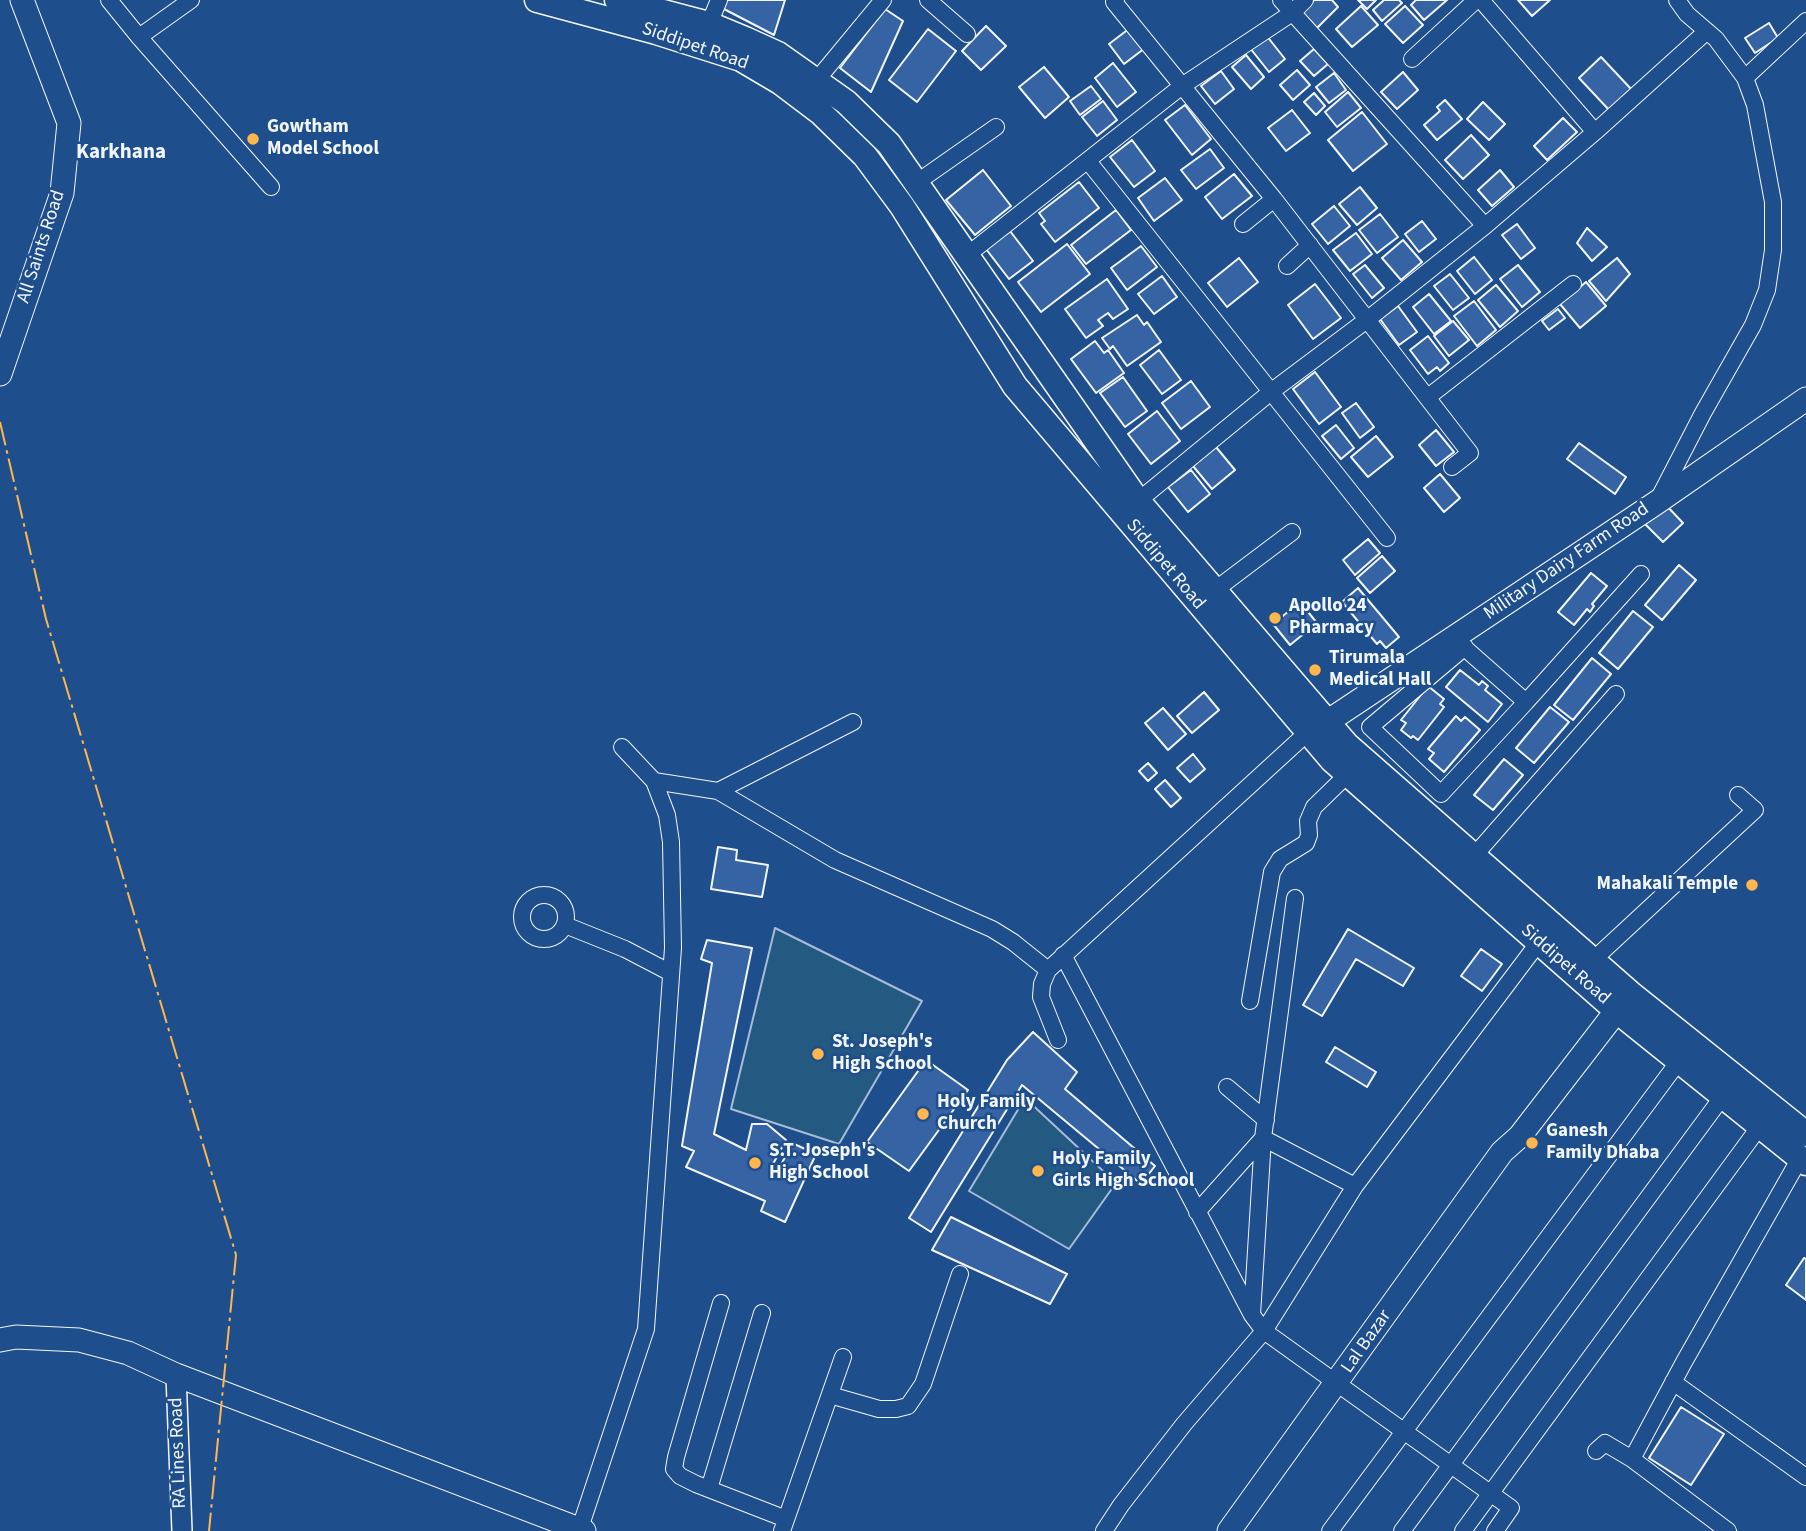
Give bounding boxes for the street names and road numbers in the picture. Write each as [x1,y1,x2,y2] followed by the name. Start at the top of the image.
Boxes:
[639,18,751,76] street label: Siddipet Road
[13,188,71,306] street label: All Saints Road
[1480,498,1654,626] street label: Military Dairy Farm Road
[1120,515,1210,615] street label: Siddipet Road
[1515,920,1615,1010] street label: Siddipet Road
[1337,1306,1397,1378] street label: Lal Bazar
[166,1397,192,1509] street label: RA Lines Road

